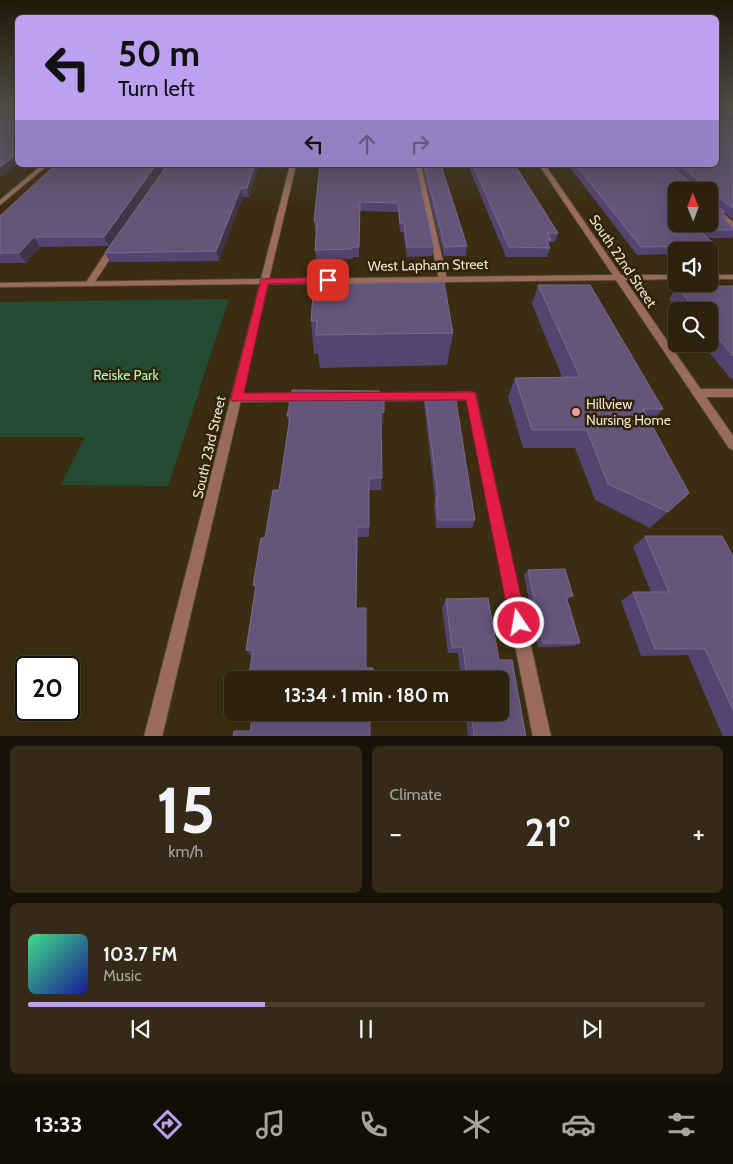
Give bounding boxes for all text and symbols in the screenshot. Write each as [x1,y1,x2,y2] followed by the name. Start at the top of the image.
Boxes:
[118,32,200,75] text: 50 m
[35,35,100,100] icon: left
[118,75,195,102] text: Turn left
[300,130,328,158] icon: left
[353,130,381,158] icon: ahead
[406,130,434,158] icon: right
[668,182,718,232] north arrow
[668,182,718,352] map controls
[585,211,661,311] street label: South 22nd Street
[668,242,718,292] button: sound
[367,255,489,275] street label: West Lapham Street
[307,259,349,301] pin
[314,266,342,294] icon: arrive
[668,302,718,352] button: search
[93,366,160,384] park label: Reiske Park
[188,394,230,500] street label: South 23rd Street
[586,395,671,429] place label: Hillview Nursing Home
[570,406,582,418] marker: Hillview Nursing Home
[492,596,544,648] position arrow
[15,656,80,721] speed limit sign: 20
[284,684,449,707] text: 13:34 · 1 min · 180 m
[156,770,215,849] text: 15
[390,785,442,804] text: Climate
[525,809,570,856] text: 21°
[390,816,402,850] text: −
[693,816,705,850] text: +
[168,842,203,861] text: km/h
[103,943,177,966] text: 103.7 FM
[103,966,141,985] text: Music
[127,1015,155,1043] icon: previous
[352,1015,380,1043] icon: pause
[578,1015,606,1043] icon: next
[150,1107,185,1142] icon: directions
[253,1107,288,1142] icon: music
[356,1107,391,1142] icon: phone
[459,1107,494,1142] icon: climate
[561,1107,596,1142] icon: car
[664,1107,699,1142] icon: filters
[34,1111,82,1138] text: 13:33

